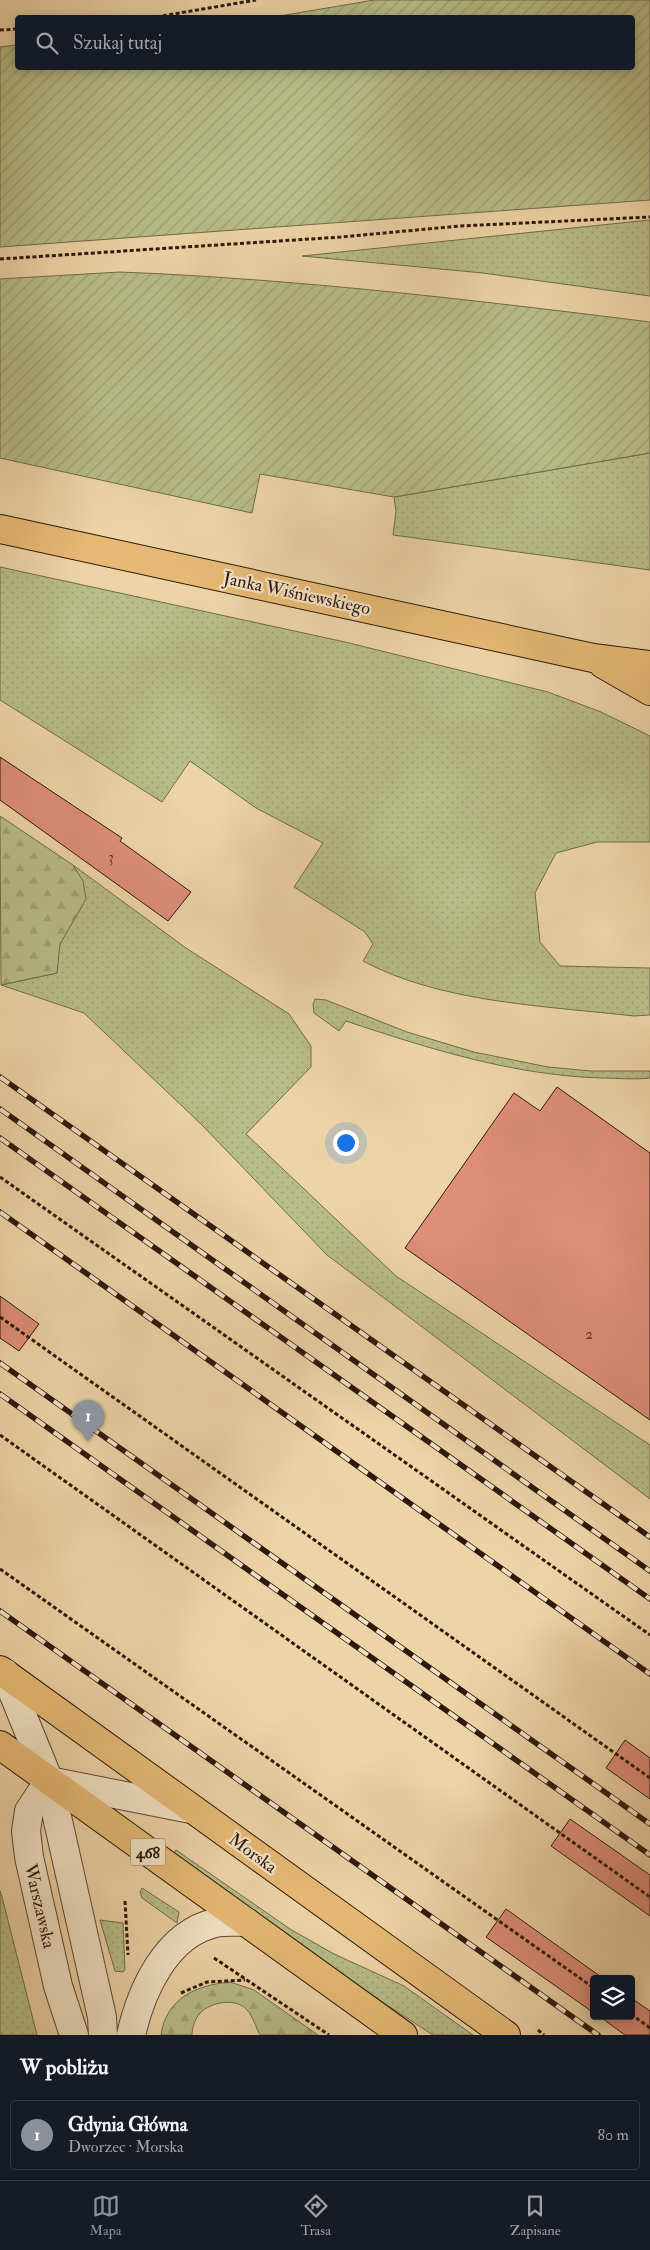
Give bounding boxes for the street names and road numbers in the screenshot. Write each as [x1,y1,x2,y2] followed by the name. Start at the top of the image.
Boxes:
[220,566,373,620] street label: Janka Wiśniewskiego
[224,1828,282,1879] street label: Morska
[130,1838,166,1865] road number: 468
[18,1861,61,1951] street label: Warszawska

